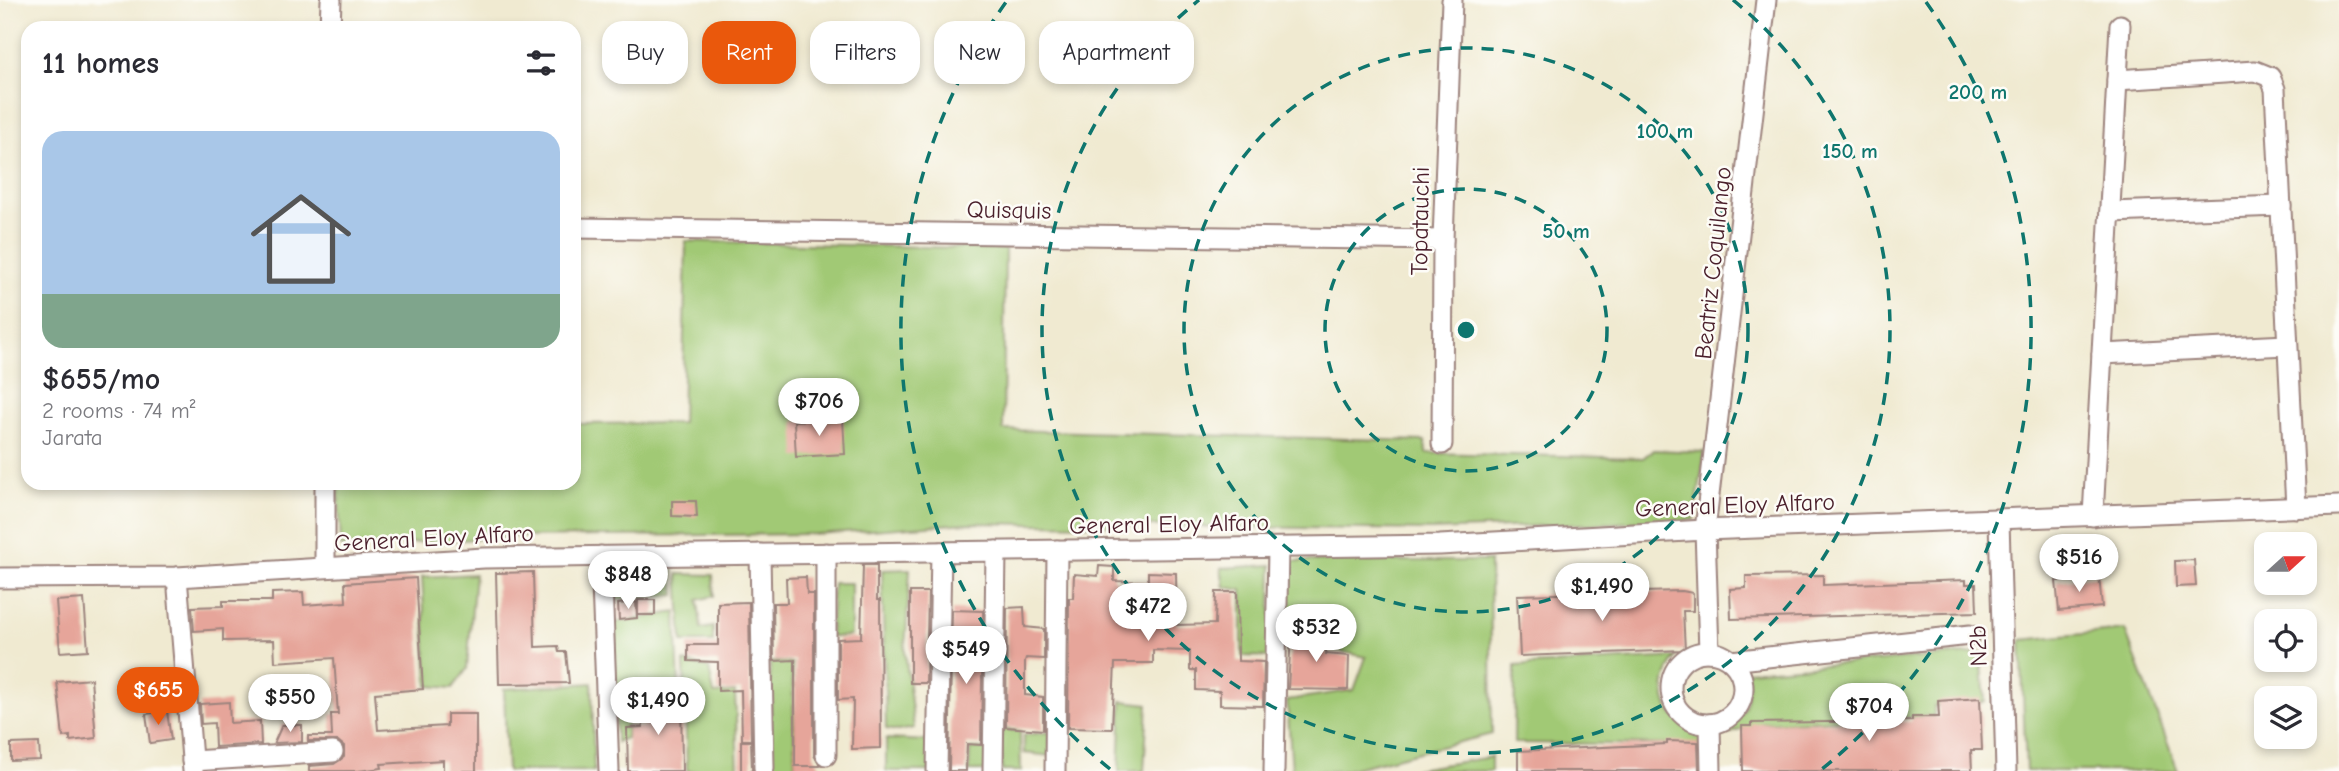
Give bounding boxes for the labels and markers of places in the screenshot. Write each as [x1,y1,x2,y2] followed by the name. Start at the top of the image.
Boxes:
[1454,318,1478,342] centre of rings
[778,378,860,438] pin: $706
[2038,534,2120,594] pin: $516
[587,552,669,611] pin: $848
[1545,564,1659,623] pin: $1,490
[1107,584,1189,643] pin: $472
[1275,604,1357,664] pin: $532
[925,626,1007,686] pin: $549
[117,668,199,727] pin: $655
[249,674,331,734] pin: $550
[601,678,715,737] pin: $1,490
[1828,684,1910,743] pin: $704

